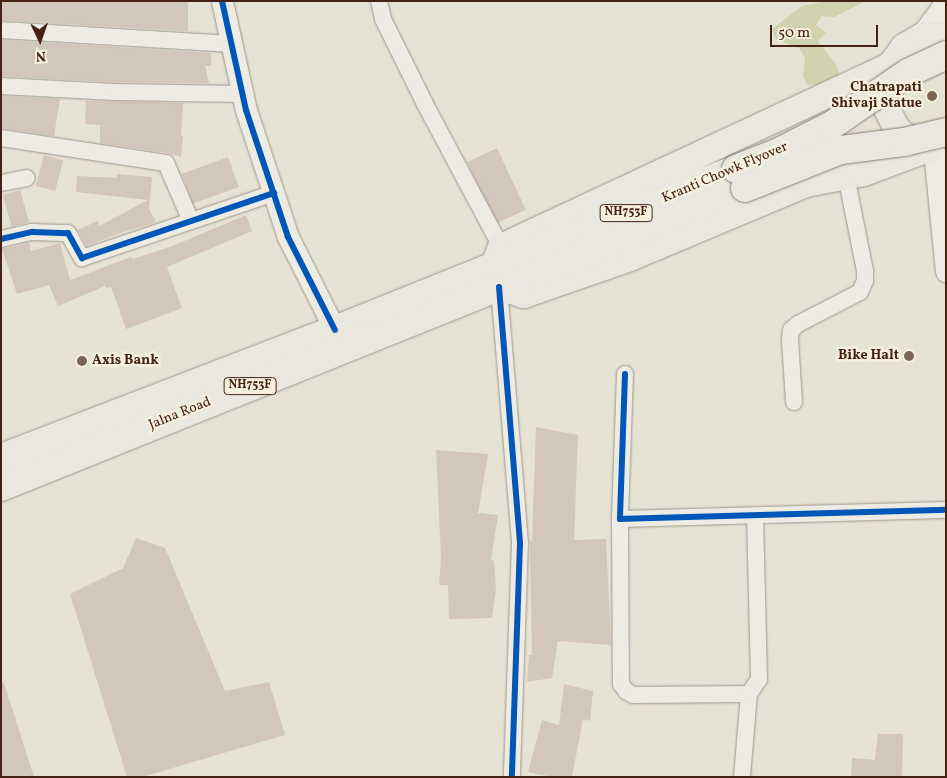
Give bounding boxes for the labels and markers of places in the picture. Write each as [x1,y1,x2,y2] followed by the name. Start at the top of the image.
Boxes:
[831,80,922,112] place label: Chatrapati Shivaji Statue
[926,90,938,102] marker: Chatrapati Shivaji Statue
[838,348,899,364] place label: Bike Halt
[903,350,915,362] marker: Bike Halt
[92,353,159,369] place label: Axis Bank
[76,355,88,367] marker: Axis Bank

